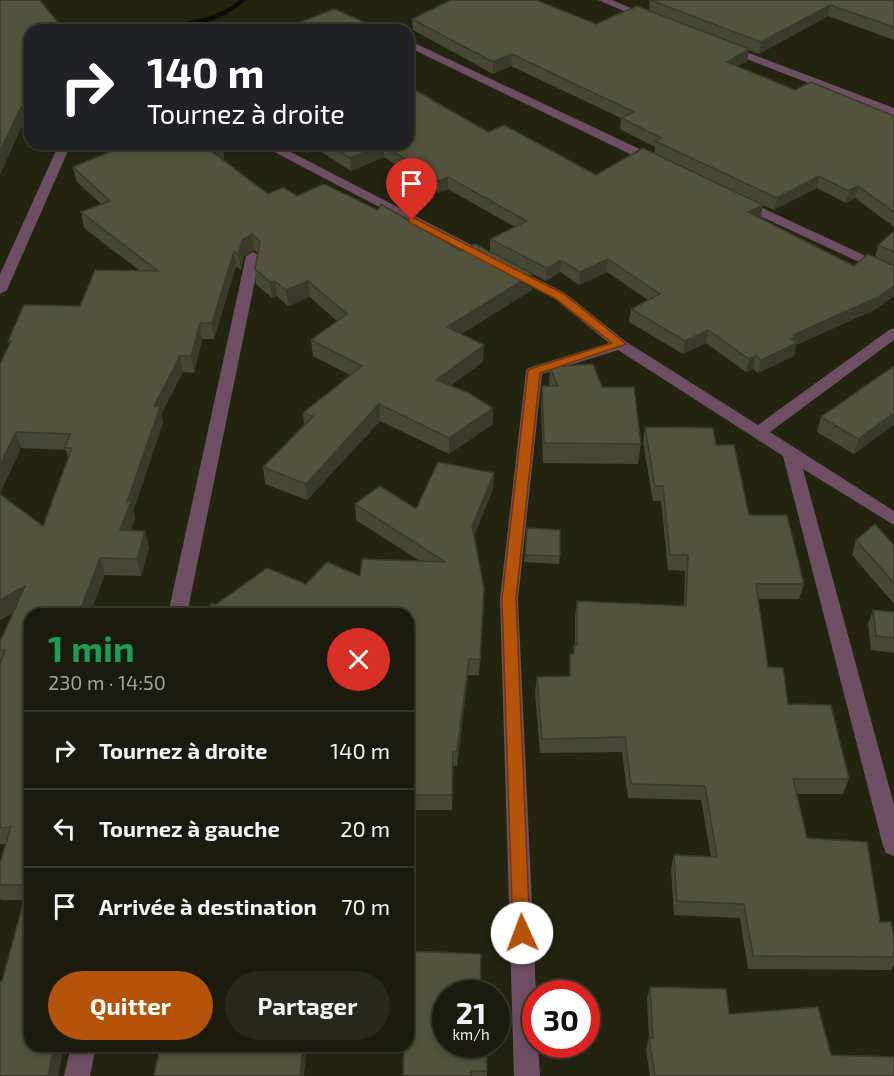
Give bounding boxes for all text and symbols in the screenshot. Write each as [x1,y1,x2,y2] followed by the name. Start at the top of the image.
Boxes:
[147,46,264,96] text: 140 m
[48,48,126,126] icon: right
[147,97,345,129] text: Tournez à droite
[386,158,437,220] pin
[395,167,428,200] icon: arrive
[48,626,135,669] text: 1 min
[327,628,390,691] button: close
[48,670,166,694] text: 230 m · 14:50
[48,734,81,767] icon: right
[99,737,268,763] text: Tournez à droite
[330,737,390,763] text: 140 m
[48,812,81,845] icon: left
[99,815,280,841] text: Tournez à gauche
[340,815,390,841] text: 20 m
[48,890,81,923] icon: arrive
[99,893,317,919] text: Arrivée à destination
[341,893,390,919] text: 70 m
[490,901,554,965] position arrow
[48,971,213,1040] button: Quitter
[225,971,390,1040] button: Partager
[522,980,600,1058] speed limit sign: 30
[456,994,486,1030] text: 21
[452,1025,490,1043] text: km/h

